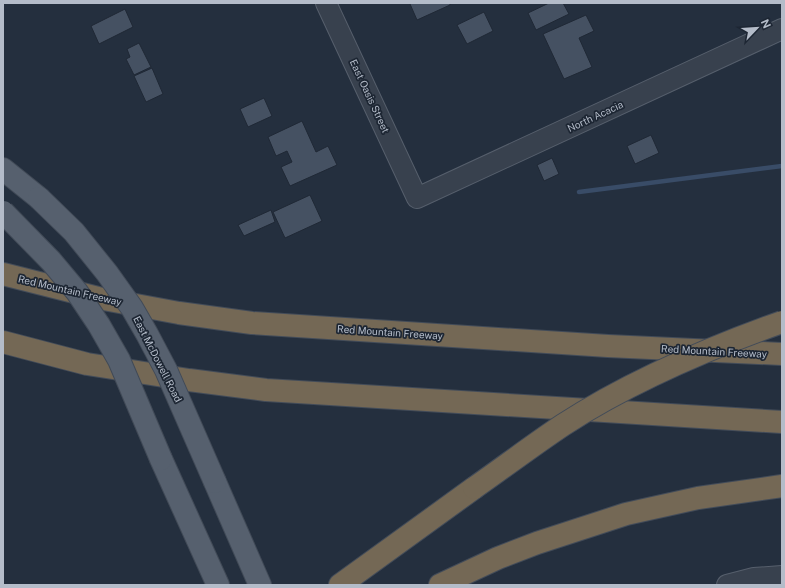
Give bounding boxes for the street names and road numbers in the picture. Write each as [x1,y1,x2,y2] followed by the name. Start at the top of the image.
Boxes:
[348,57,392,135] street label: East Oasis Street
[565,98,625,134] street label: North Acacia
[17,272,124,308] street label: Red Mountain Freeway
[131,314,185,404] street label: East McDowell Road
[337,322,444,342] street label: Red Mountain Freeway
[661,342,768,360] street label: Red Mountain Freeway

